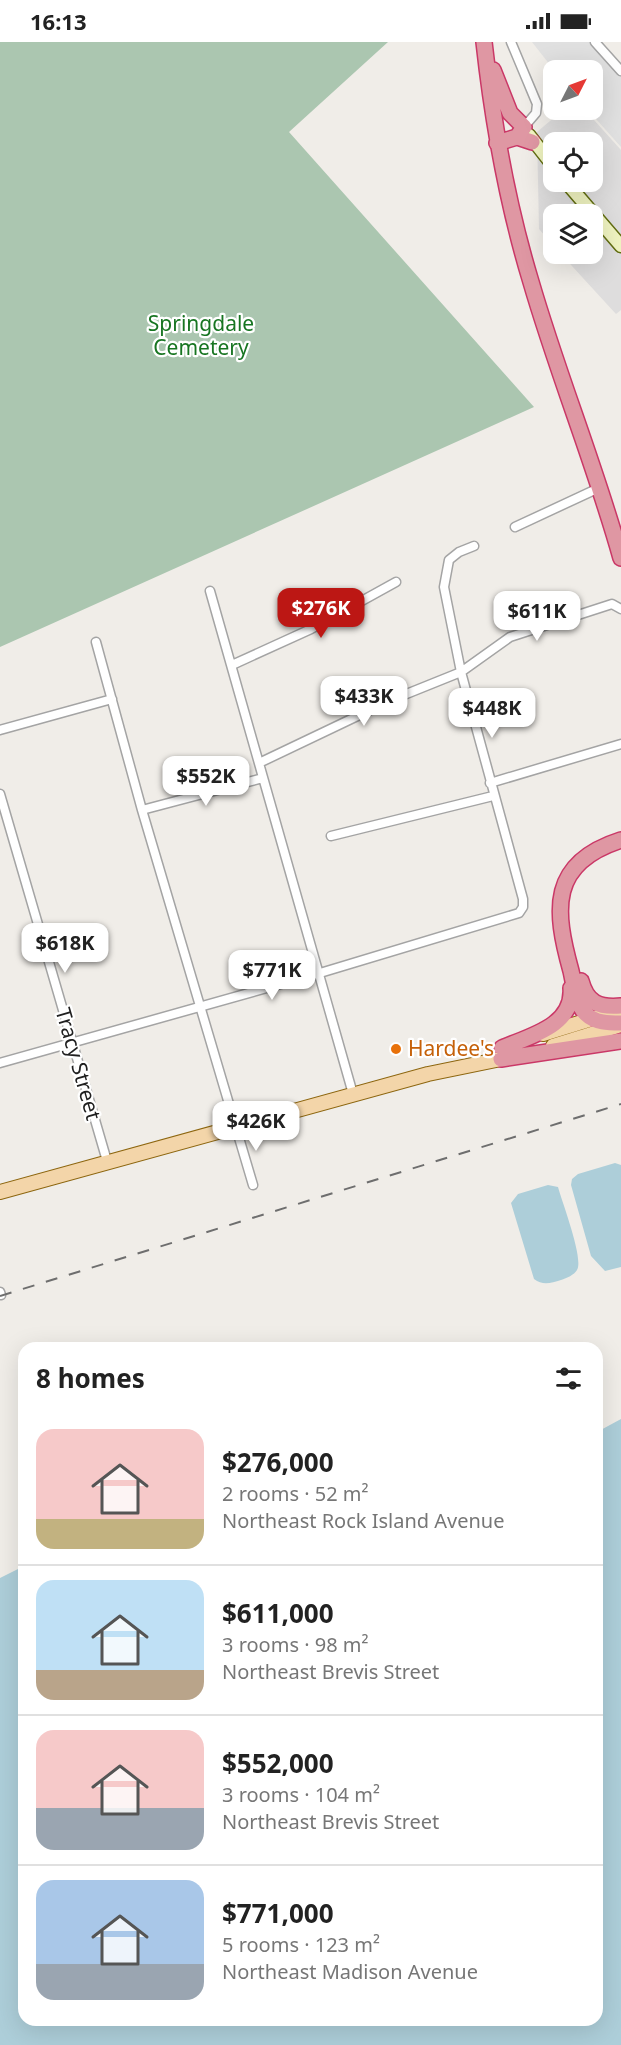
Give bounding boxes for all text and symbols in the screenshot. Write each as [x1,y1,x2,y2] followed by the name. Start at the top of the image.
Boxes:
[30,6,87,36] text: 16:13
[543,60,603,120] north arrow
[543,60,603,264] map controls
[543,132,603,192] button: locate
[543,204,603,264] button: layers
[148,309,254,361] park label: Springdale Cemetery
[279,588,363,639] pin: $276K
[495,591,579,642] pin: $611K
[291,594,351,621] text: $276K
[507,597,567,624] text: $611K
[322,676,406,727] pin: $433K
[334,682,394,709] text: $433K
[450,688,534,739] pin: $448K
[462,694,522,721] text: $448K
[164,756,248,807] pin: $552K
[176,762,236,789] text: $552K
[23,923,107,974] pin: $618K
[35,929,95,956] text: $618K
[230,950,314,1001] pin: $771K
[242,956,302,983] text: $771K
[50,1004,108,1124] street label: Tracy Street
[408,1034,494,1062] place label: Hardee's
[389,1042,403,1056] marker: Hardee's
[214,1101,298,1152] pin: $426K
[226,1107,286,1134] text: $426K
[36,1360,145,1396] text: 8 homes
[552,1362,585,1395] icon: filters
[222,1444,334,1480] text: $276,000
[84,1453,156,1525] icon: home
[222,1480,369,1507] text: 2 rooms · 52 m²
[222,1507,504,1534] text: Northeast Rock Island Avenue
[222,1595,334,1631] text: $611,000
[84,1604,156,1676] icon: home
[222,1631,369,1658] text: 3 rooms · 98 m²
[222,1658,439,1685] text: Northeast Brevis Street
[222,1745,334,1781] text: $552,000
[84,1754,156,1826] icon: home
[222,1781,380,1808] text: 3 rooms · 104 m²
[222,1808,439,1835] text: Northeast Brevis Street
[222,1895,334,1931] text: $771,000
[84,1904,156,1976] icon: home
[222,1931,380,1958] text: 5 rooms · 123 m²
[222,1958,478,1985] text: Northeast Madison Avenue

